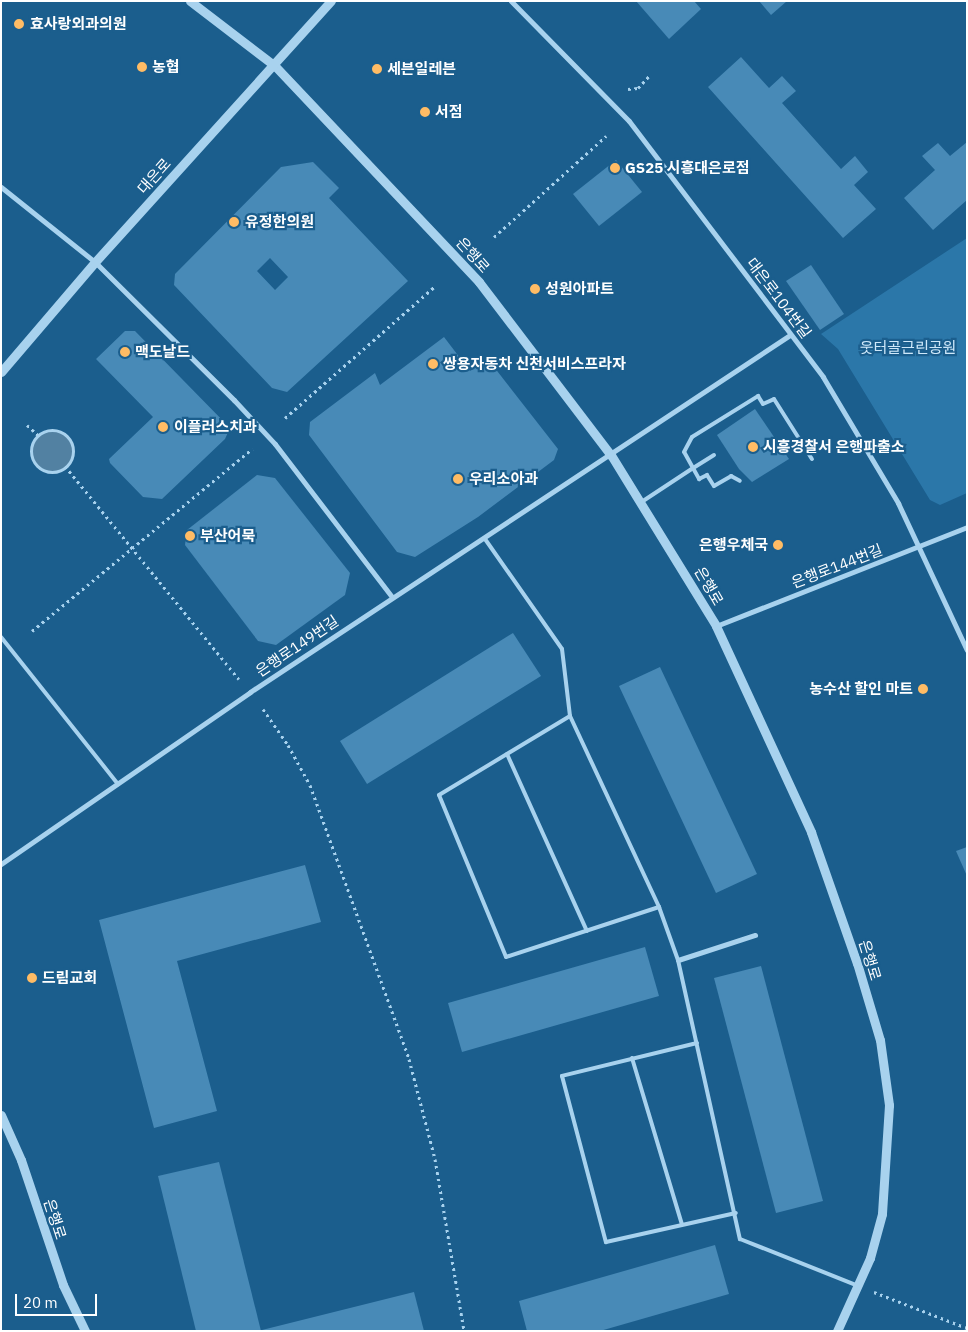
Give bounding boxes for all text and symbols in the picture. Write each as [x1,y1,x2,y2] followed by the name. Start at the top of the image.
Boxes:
[30,15,127,33] place label: 효사랑외과의원
[12,17,26,31] marker: 효사랑외과의원
[152,58,180,76] place label: 농협
[387,60,456,78] place label: 세븐일레븐
[136,61,148,73] marker: 농협
[371,63,383,75] marker: 세븐일레븐
[435,103,463,121] place label: 서점
[419,106,431,118] marker: 서점
[133,155,175,197] street label: 대은로
[625,159,749,177] place label: GS25 시흥대은로점
[609,162,621,174] marker: GS25 시흥대은로점
[245,213,314,231] place label: 유정한의원
[227,215,241,229] marker: 유정한의원
[452,234,494,276] street label: 은행로
[743,254,815,342] street label: 대은로104번길
[545,280,614,298] place label: 성원아파트
[529,283,541,295] marker: 성원아파트
[860,339,956,357] park label: 웃터골근린공원
[135,343,190,361] place label: 맥도날드
[119,346,131,358] marker: 맥도날드
[443,355,626,373] place label: 쌍용자동차 신천서비스프라자
[427,358,439,370] marker: 쌍용자동차 신천서비스프라자
[174,418,257,436] place label: 이플러스치과
[156,420,170,434] marker: 이플러스치과
[763,438,905,456] place label: 시흥경찰서 은행파출소
[747,441,759,453] marker: 시흥경찰서 은행파출소
[469,470,538,488] place label: 우리소아과
[451,472,465,486] marker: 우리소아과
[200,527,255,545] place label: 부산어묵
[184,530,196,542] marker: 부산어묵
[699,536,768,554] place label: 은행우체국
[772,539,784,551] marker: 은행우체국
[789,540,885,592] street label: 은행로144번길
[691,564,727,608] street label: 은행로
[252,612,342,680] street label: 은행로149번길
[809,680,913,698] place label: 농수산 할인 마트
[917,683,929,695] marker: 농수산 할인 마트
[855,938,885,982] street label: 은행로
[42,969,97,987] place label: 드림교회
[26,972,38,984] marker: 드림교회
[40,1197,70,1241] street label: 은행로
[18,1284,100,1316] scale bar
[23,1293,58,1312] text: 20 m

